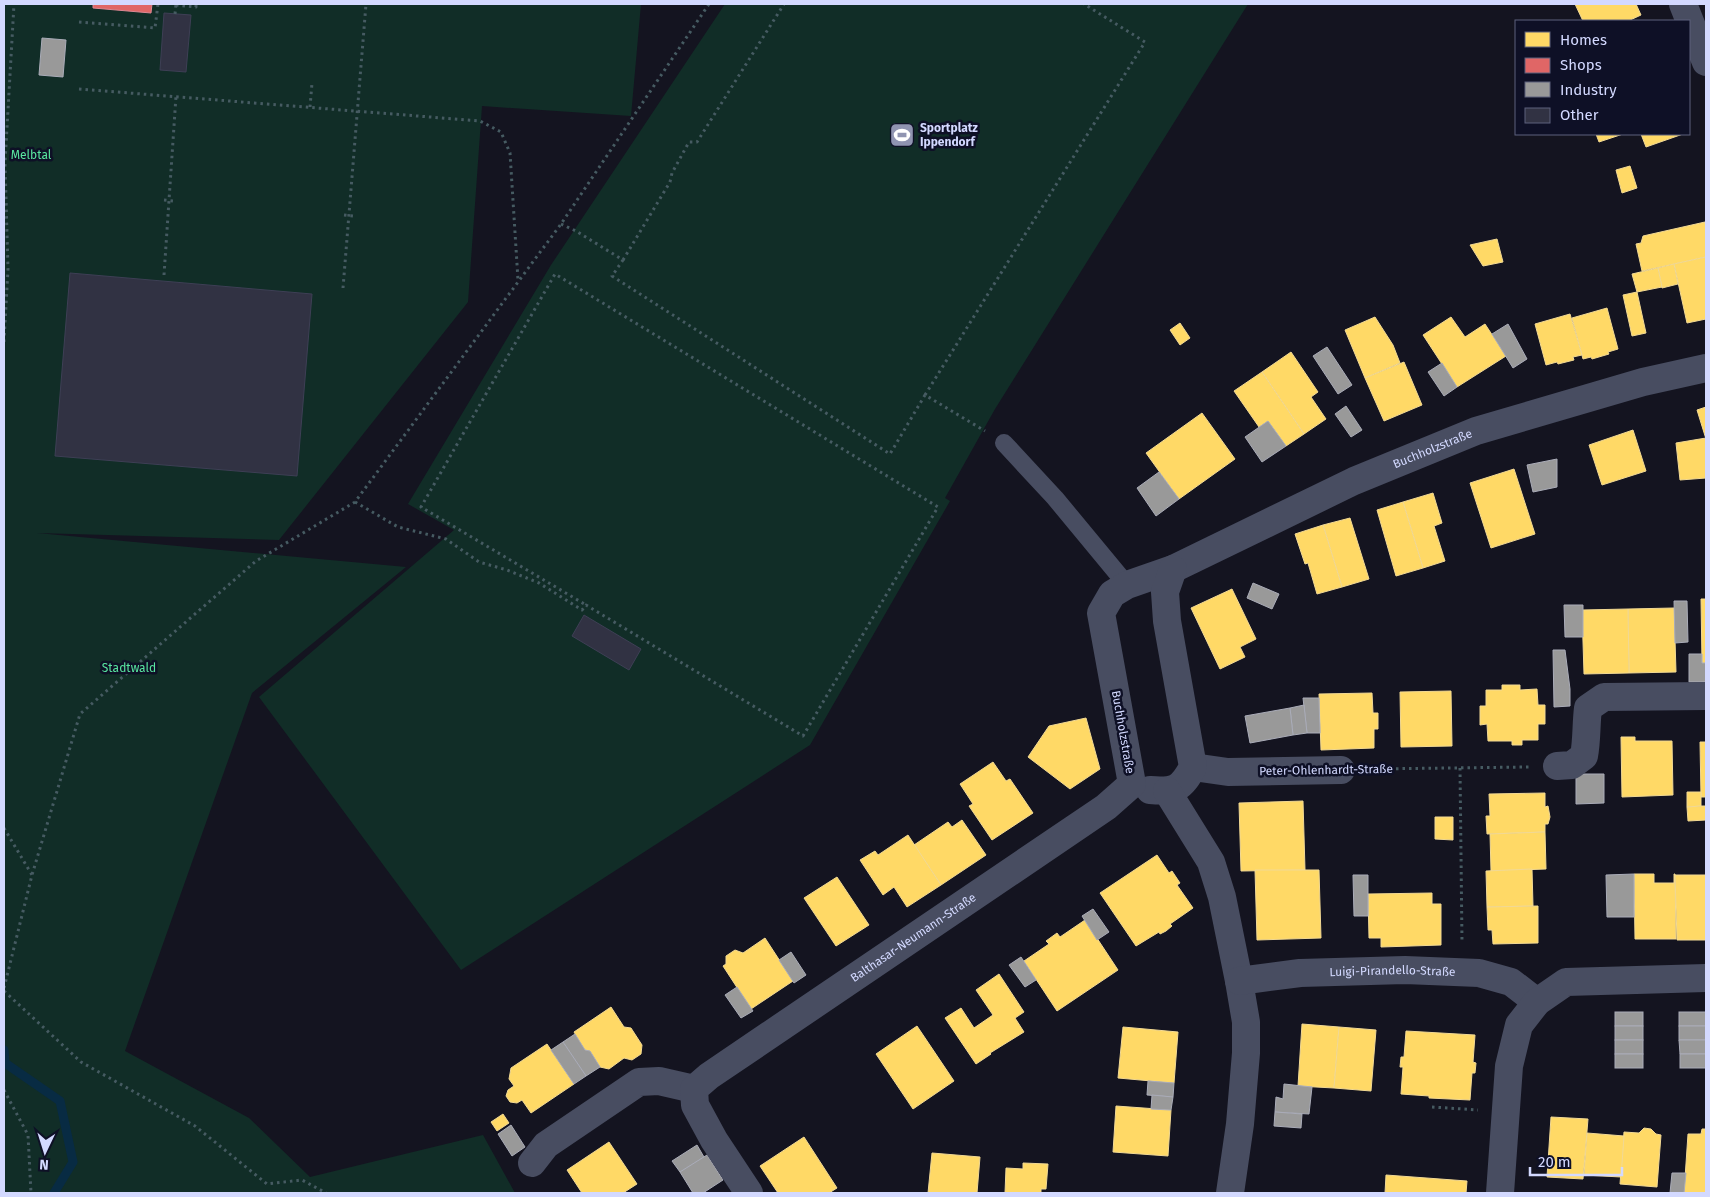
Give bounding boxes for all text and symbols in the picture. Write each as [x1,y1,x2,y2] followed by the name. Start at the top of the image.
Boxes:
[1515,20,1690,135] legend
[1560,31,1607,49] text: Homes
[1560,56,1602,74] text: Shops
[1560,81,1617,99] text: Industry
[1560,106,1599,124] text: Other
[920,121,978,149] place label: Sportplatz Ippendorf
[889,122,915,148] sports icon: Sportplatz Ippendorf
[11,148,52,162] park label: Melbtal
[1391,426,1474,471] street label: Buchholzstraße
[102,661,156,675] park label: Stadtwald
[1109,689,1137,775] street label: Buchholzstraße
[1259,762,1393,778] street label: Peter-Ohlenhardt-Straße
[848,890,979,985] street label: Balthasar-Neumann-Straße
[1329,963,1456,979] street label: Luigi-Pirandello-Straße
[20,1127,70,1177] north arrow
[1530,1144,1622,1176] scale bar
[1538,1153,1571,1171] text: 20 m
[39,1156,49,1173] text: N

